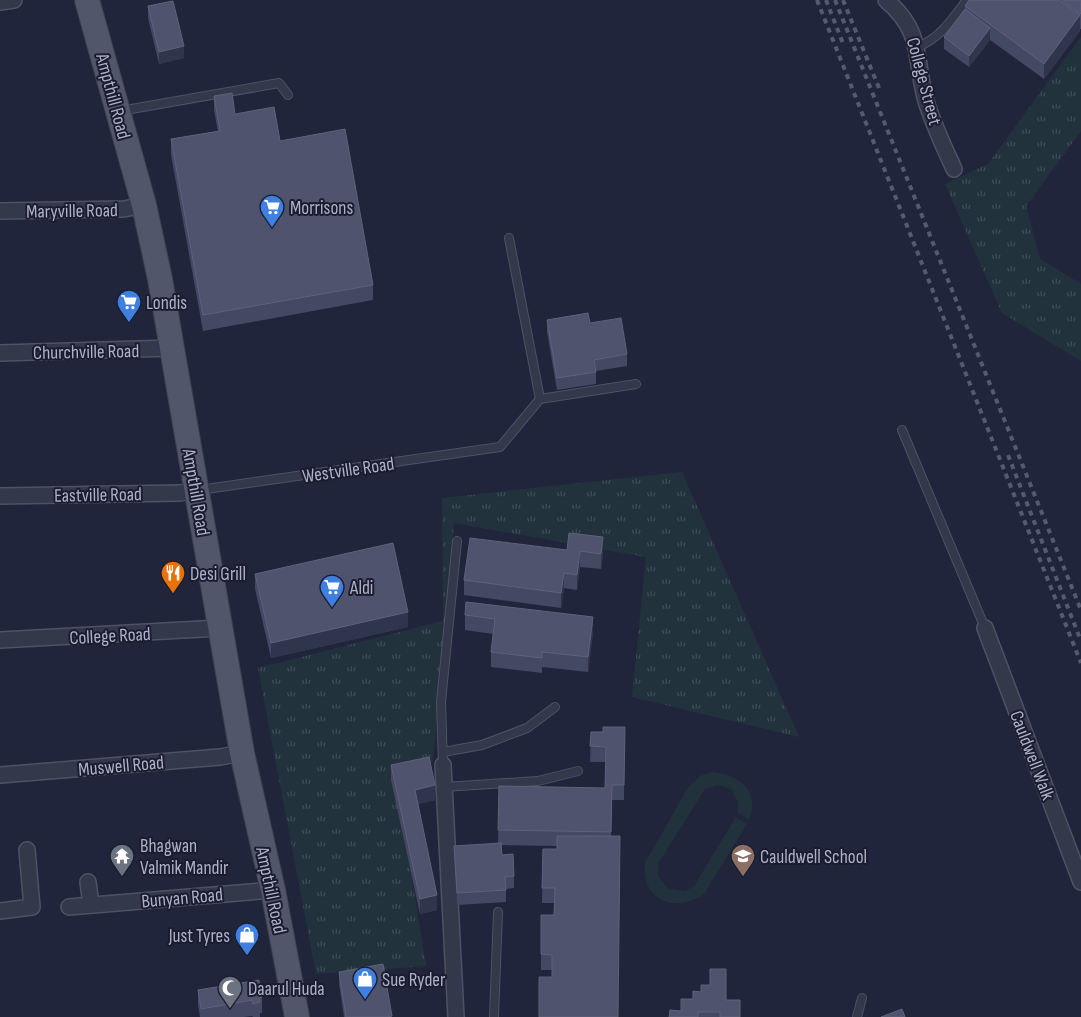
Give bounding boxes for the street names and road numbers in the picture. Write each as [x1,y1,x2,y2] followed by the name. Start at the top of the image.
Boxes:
[901,35,946,128] street label: College Street
[90,50,135,142] street label: Ampthill Road
[26,199,118,224] street label: Maryville Road
[33,340,139,365] street label: Churchville Road
[176,446,214,537] street label: Ampthill Road
[301,453,396,488] street label: Westville Road
[54,483,142,508] street label: Eastville Road
[69,623,151,650] street label: College Road
[1004,708,1059,804] street label: Cauldwell Walk
[77,751,165,782] street label: Muswell Road
[250,844,291,936] street label: Ampthill Road
[140,883,224,914] street label: Bunyan Road

